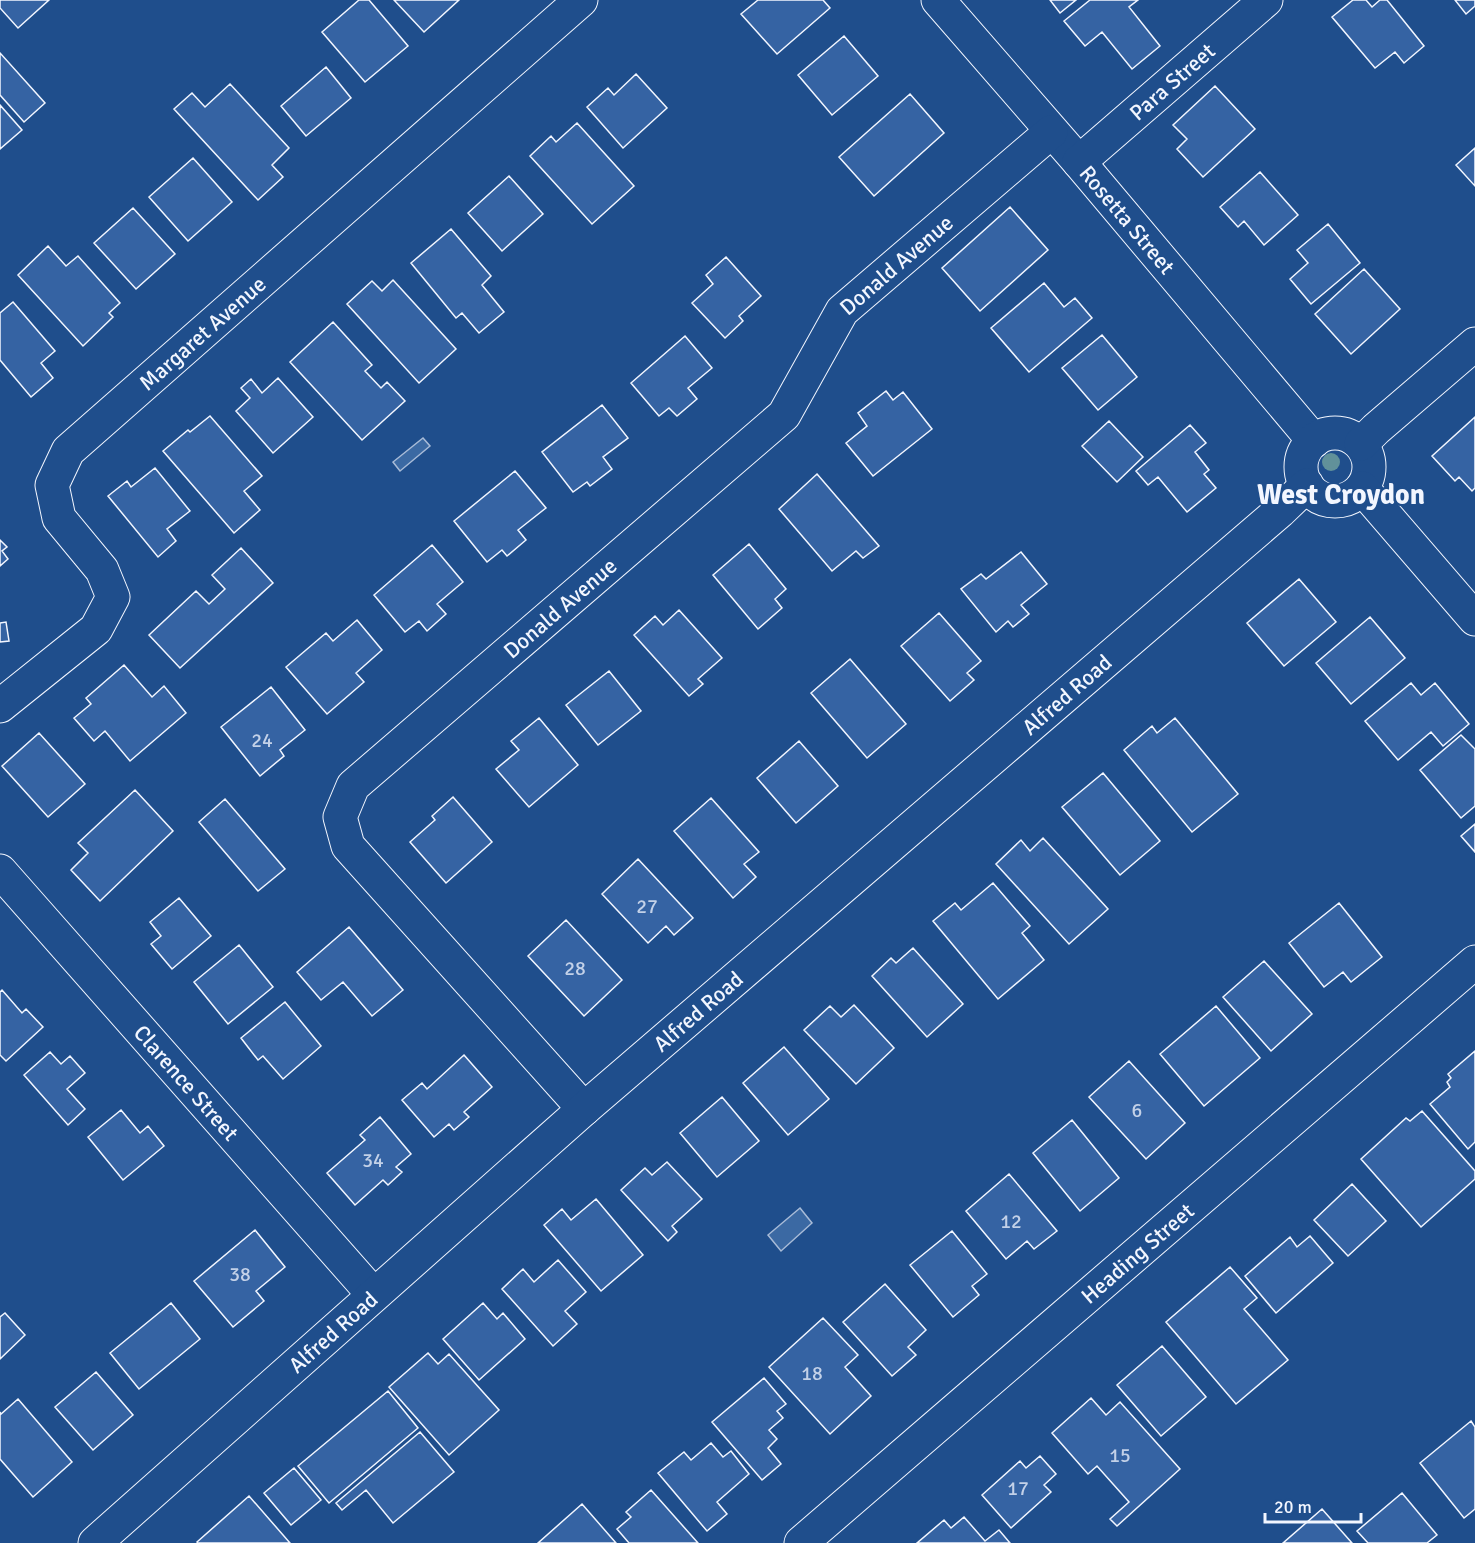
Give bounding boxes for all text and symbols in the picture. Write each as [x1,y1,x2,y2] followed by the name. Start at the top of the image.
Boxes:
[1124,37,1221,126] street label: Para Street
[1074,160,1181,280] street label: Rosetta Street
[834,209,958,321] street label: Donald Avenue
[133,270,271,396] street label: Margaret Avenue
[1257,478,1425,512] district label: West Croydon
[498,552,622,664] street label: Donald Avenue
[1016,648,1117,740] street label: Alfred Road
[251,728,273,753] house number: 24
[636,894,658,919] house number: 27
[564,956,586,981] house number: 28
[648,965,748,1057] street label: Alfred Road
[128,1019,245,1146] street label: Clarence Street
[1132,1098,1142,1123] house number: 6
[362,1148,384,1173] house number: 34
[1075,1197,1199,1309] street label: Heading Street
[1000,1209,1022,1234] house number: 12
[229,1262,251,1287] house number: 38
[283,1285,383,1378] street label: Alfred Road
[801,1361,823,1386] house number: 18
[1109,1443,1131,1468] house number: 15
[1007,1476,1029,1501] house number: 17
[1265,1486,1361,1524] scale bar
[1274,1496,1312,1518] text: 20 m

